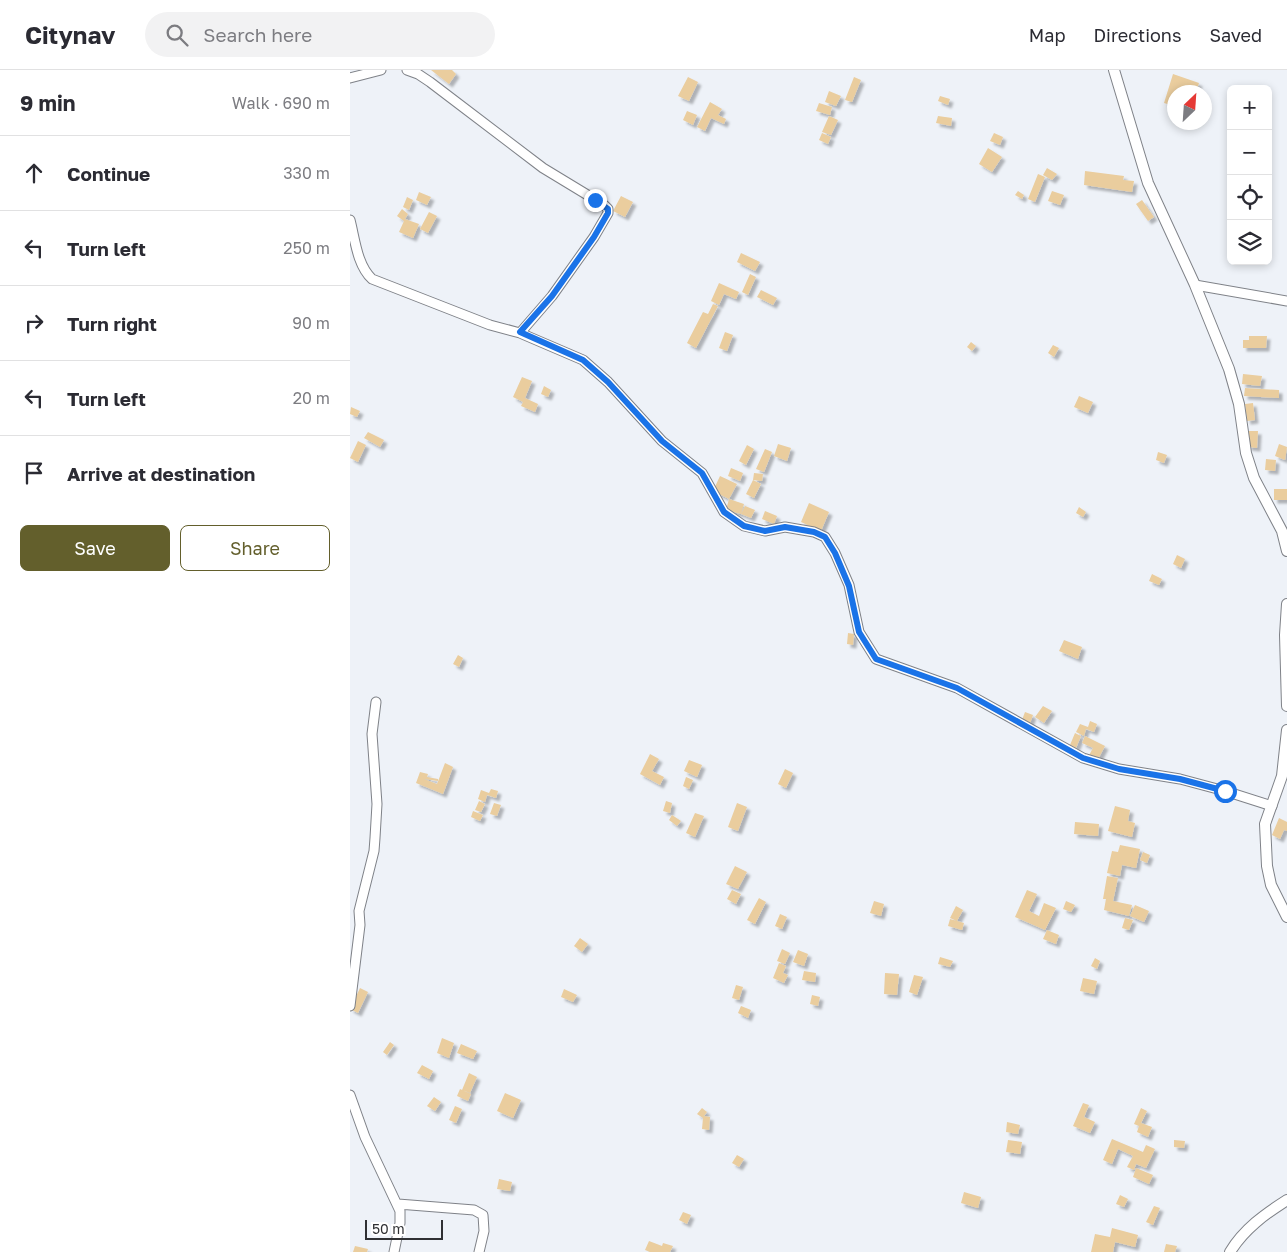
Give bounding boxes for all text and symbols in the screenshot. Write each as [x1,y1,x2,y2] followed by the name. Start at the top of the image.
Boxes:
[145,12,495,57] search box
[25,20,115,49] text: Citynav
[163,21,191,49] icon: search
[203,23,312,46] text: Search here
[1029,24,1065,46] text: Map
[1093,24,1181,46] text: Directions
[1209,24,1262,46] text: Saved
[1167,85,1212,130] north arrow
[1227,85,1272,265] map controls
[1227,85,1272,130] button: +
[20,90,75,116] text: 9 min
[232,93,330,113] text: Walk · 690 m
[1227,130,1272,175] button: −
[20,159,48,187] icon: ahead
[67,162,150,185] text: Continue
[283,163,330,183] text: 330 m
[1227,175,1272,220] button: locate
[584,189,607,212] route end
[1227,220,1272,265] button: layers
[20,234,48,262] icon: left
[67,237,146,260] text: Turn left
[283,238,330,258] text: 250 m
[20,309,48,337] icon: right
[67,312,157,335] text: Turn right
[292,313,330,333] text: 90 m
[20,384,48,412] icon: left
[67,387,146,410] text: Turn left
[293,388,330,408] text: 20 m
[20,459,48,487] icon: arrive
[67,462,255,485] text: Arrive at destination
[20,525,170,571] button: Save
[180,525,330,571] button: Share
[1214,780,1237,803] route start
[365,1217,442,1240] scale bar
[372,1220,405,1237] text: 50 m

